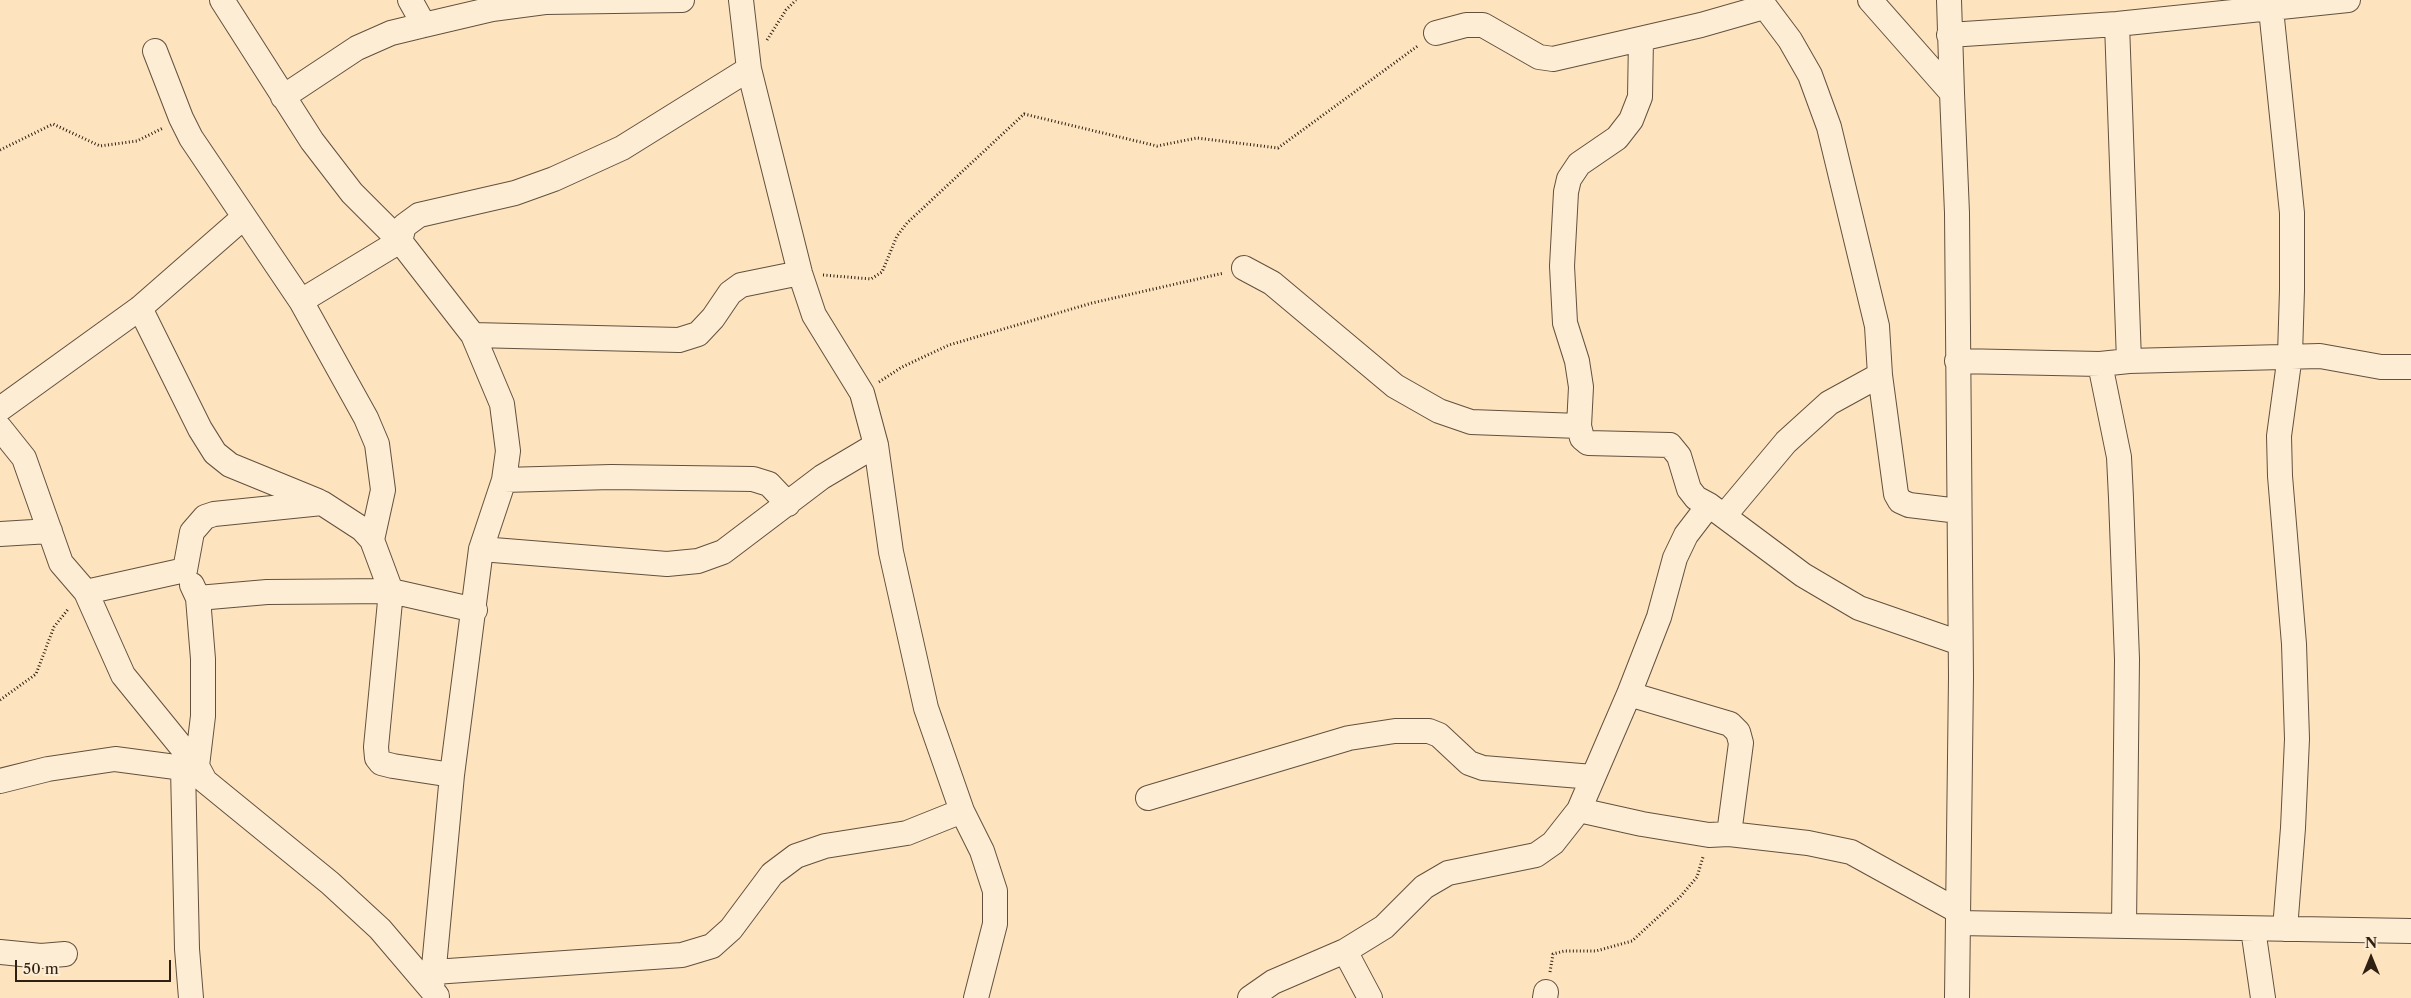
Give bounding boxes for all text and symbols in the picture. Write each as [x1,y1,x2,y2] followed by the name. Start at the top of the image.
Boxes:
[2346,933,2396,983] north arrow
[2365,934,2377,952] text: N
[18,950,174,982] scale bar
[23,959,59,978] text: 50 m

